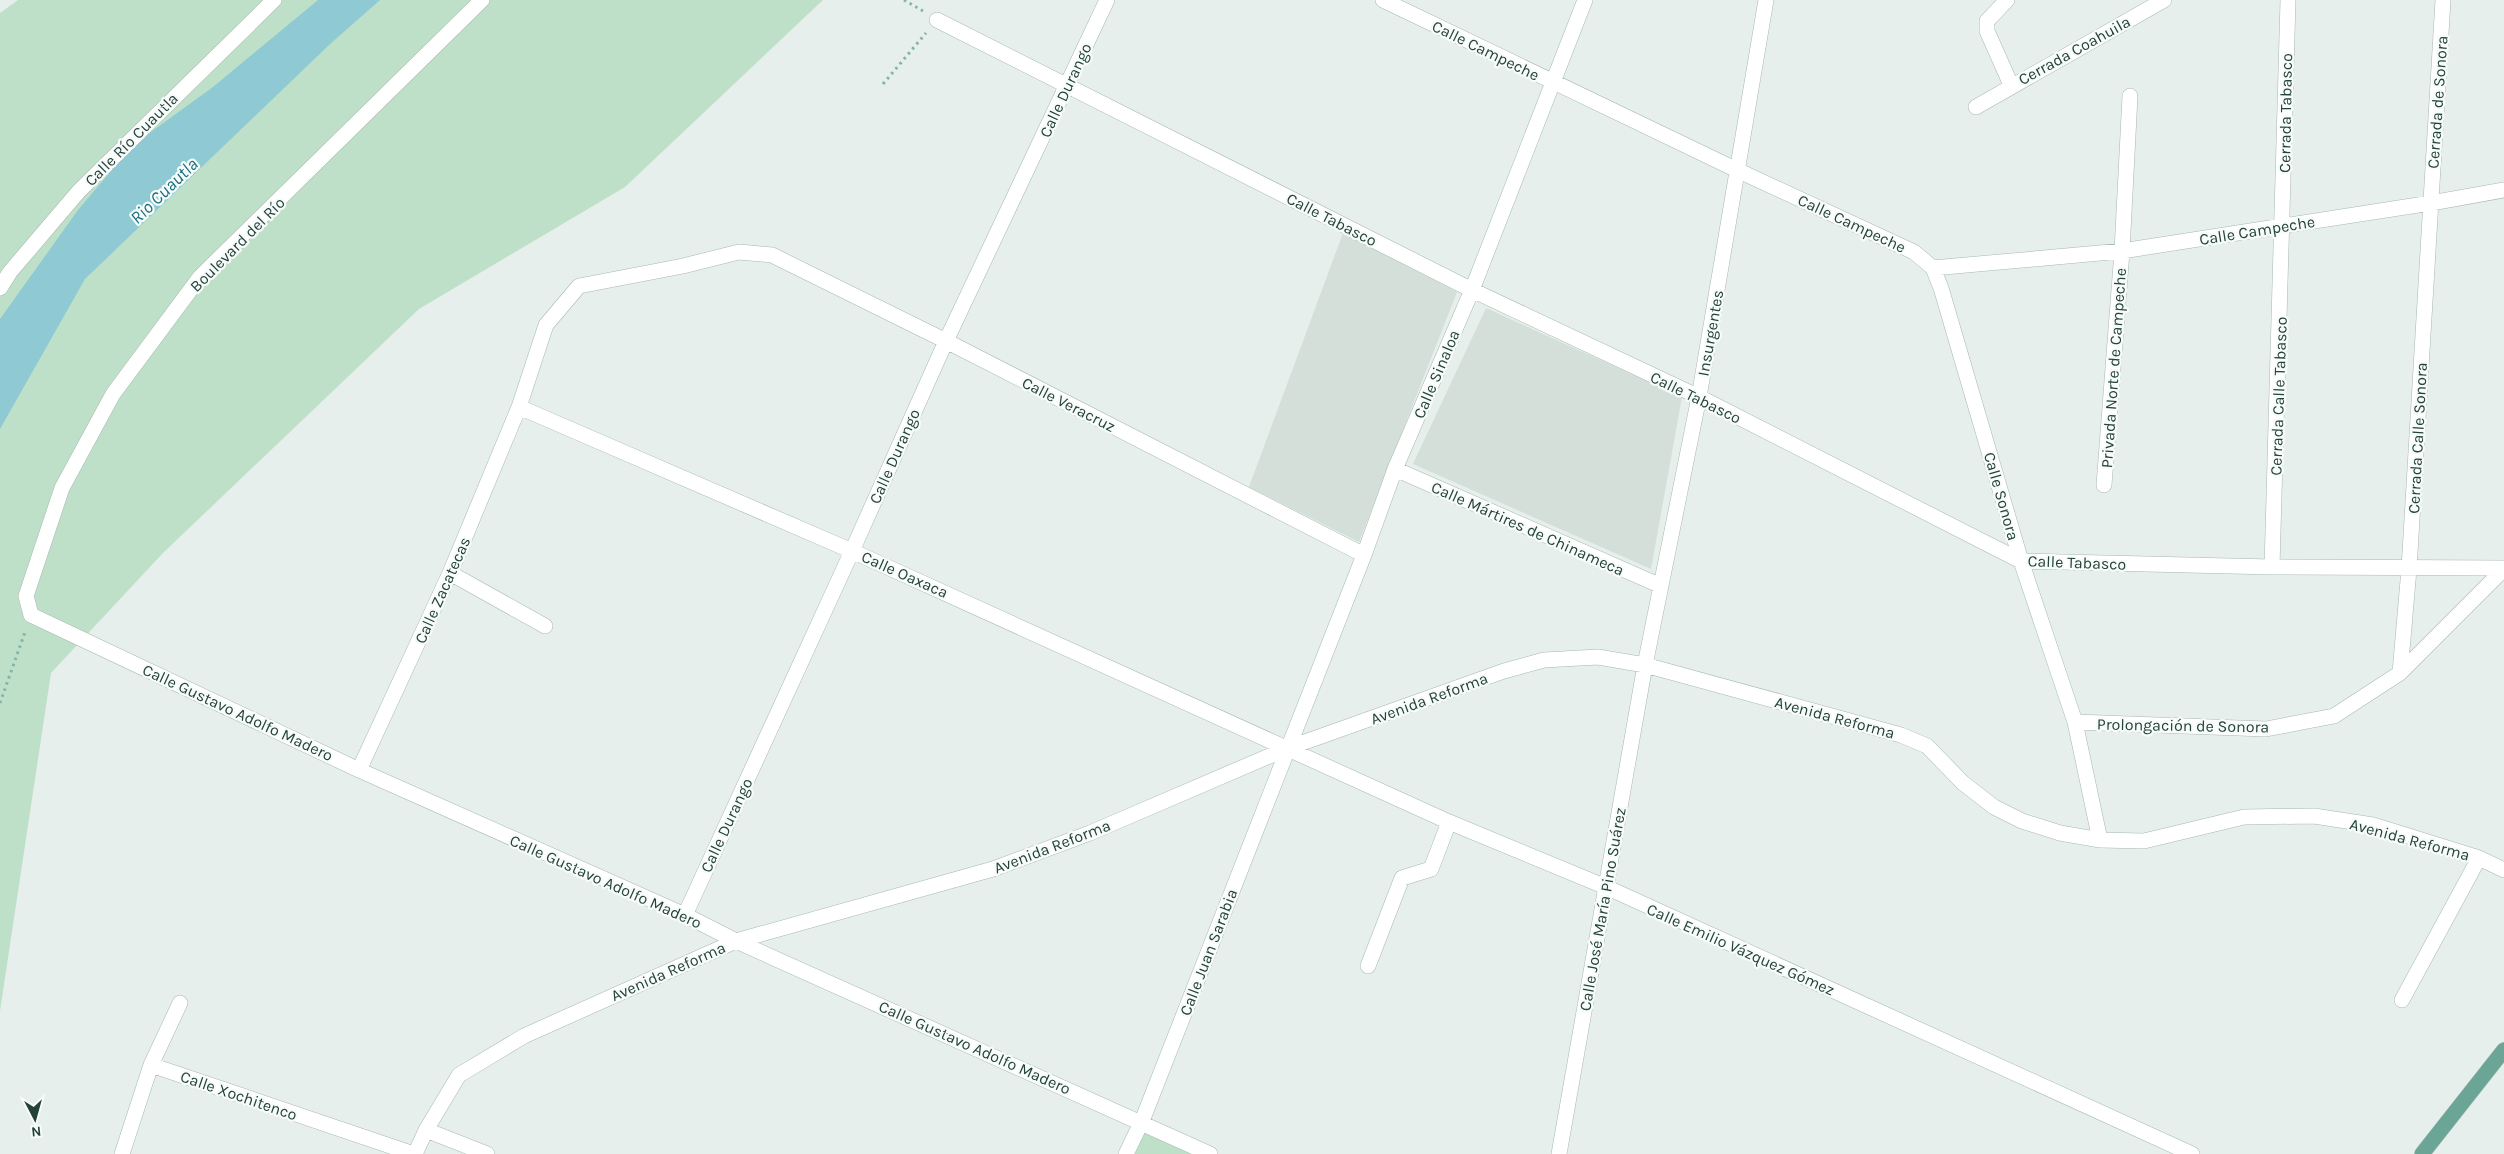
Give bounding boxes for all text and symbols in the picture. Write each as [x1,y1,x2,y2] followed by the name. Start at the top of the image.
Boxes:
[2015,12,2134,89] street label: Cerrada Coahuila
[1429,16,1542,85] street label: Calle Campeche
[2423,35,2452,169] street label: Cerrada de Sonora
[1035,40,1096,140] street label: Calle Durango
[2275,53,2296,173] street label: Cerrada Tabasco
[81,89,182,190] street label: Calle Río Cuautla
[126,153,202,229] water label: Rio Cuautla
[1283,189,1380,250] street label: Calle Tabasco
[1795,190,1909,257] street label: Calle Campeche
[186,193,289,296] street label: Boulevard del Río
[2198,212,2316,249] street label: Calle Campeche
[2097,267,2130,469] street label: Privada Norte de Campeche
[1694,288,1727,378] street label: Insurgentes
[2266,316,2291,476] street label: Cerrada Calle Tabasco
[1409,327,1464,421] street label: Calle Sinaloa
[2404,362,2431,514] street label: Cerrada Calle Sonora
[1647,367,1744,428] street label: Calle Tabasco
[1019,373,1119,436] street label: Calle Veracruz
[865,406,924,507] street label: Calle Durango
[1980,450,2023,542] street label: Calle Sonora
[1428,477,1627,580] street label: Calle Mártires de Chinameca
[410,534,474,646] street label: Calle Zacatecas
[859,547,951,602] street label: Calle Oaxaca
[2027,551,2127,574] street label: Calle Tabasco
[140,660,336,765] street label: Calle Gustavo Adolfo Madero
[1368,668,1490,729] street label: Avenida Reforma
[1773,692,1897,743] street label: Avenida Reforma
[2097,714,2269,737] street label: Prolongación de Sonora
[696,775,757,875] street label: Calle Durango
[1575,806,1630,1012] street label: Calle José María Pino Suárez
[2348,814,2472,865] street label: Avenida Reforma
[991,815,1113,877] street label: Avenida Reforma
[507,830,705,932] street label: Calle Gustavo Adolfo Madero
[1176,886,1241,1018] street label: Calle Juan Sarabia
[1644,899,1838,1000] street label: Calle Emilio Vázquez Gómez
[608,938,728,1005] street label: Avenida Reforma
[876,996,1074,1098] street label: Calle Gustavo Adolfo Madero
[178,1067,300,1124] street label: Calle Xochitenco
[10,1094,60,1144] north arrow
[30,1122,42,1140] text: N

